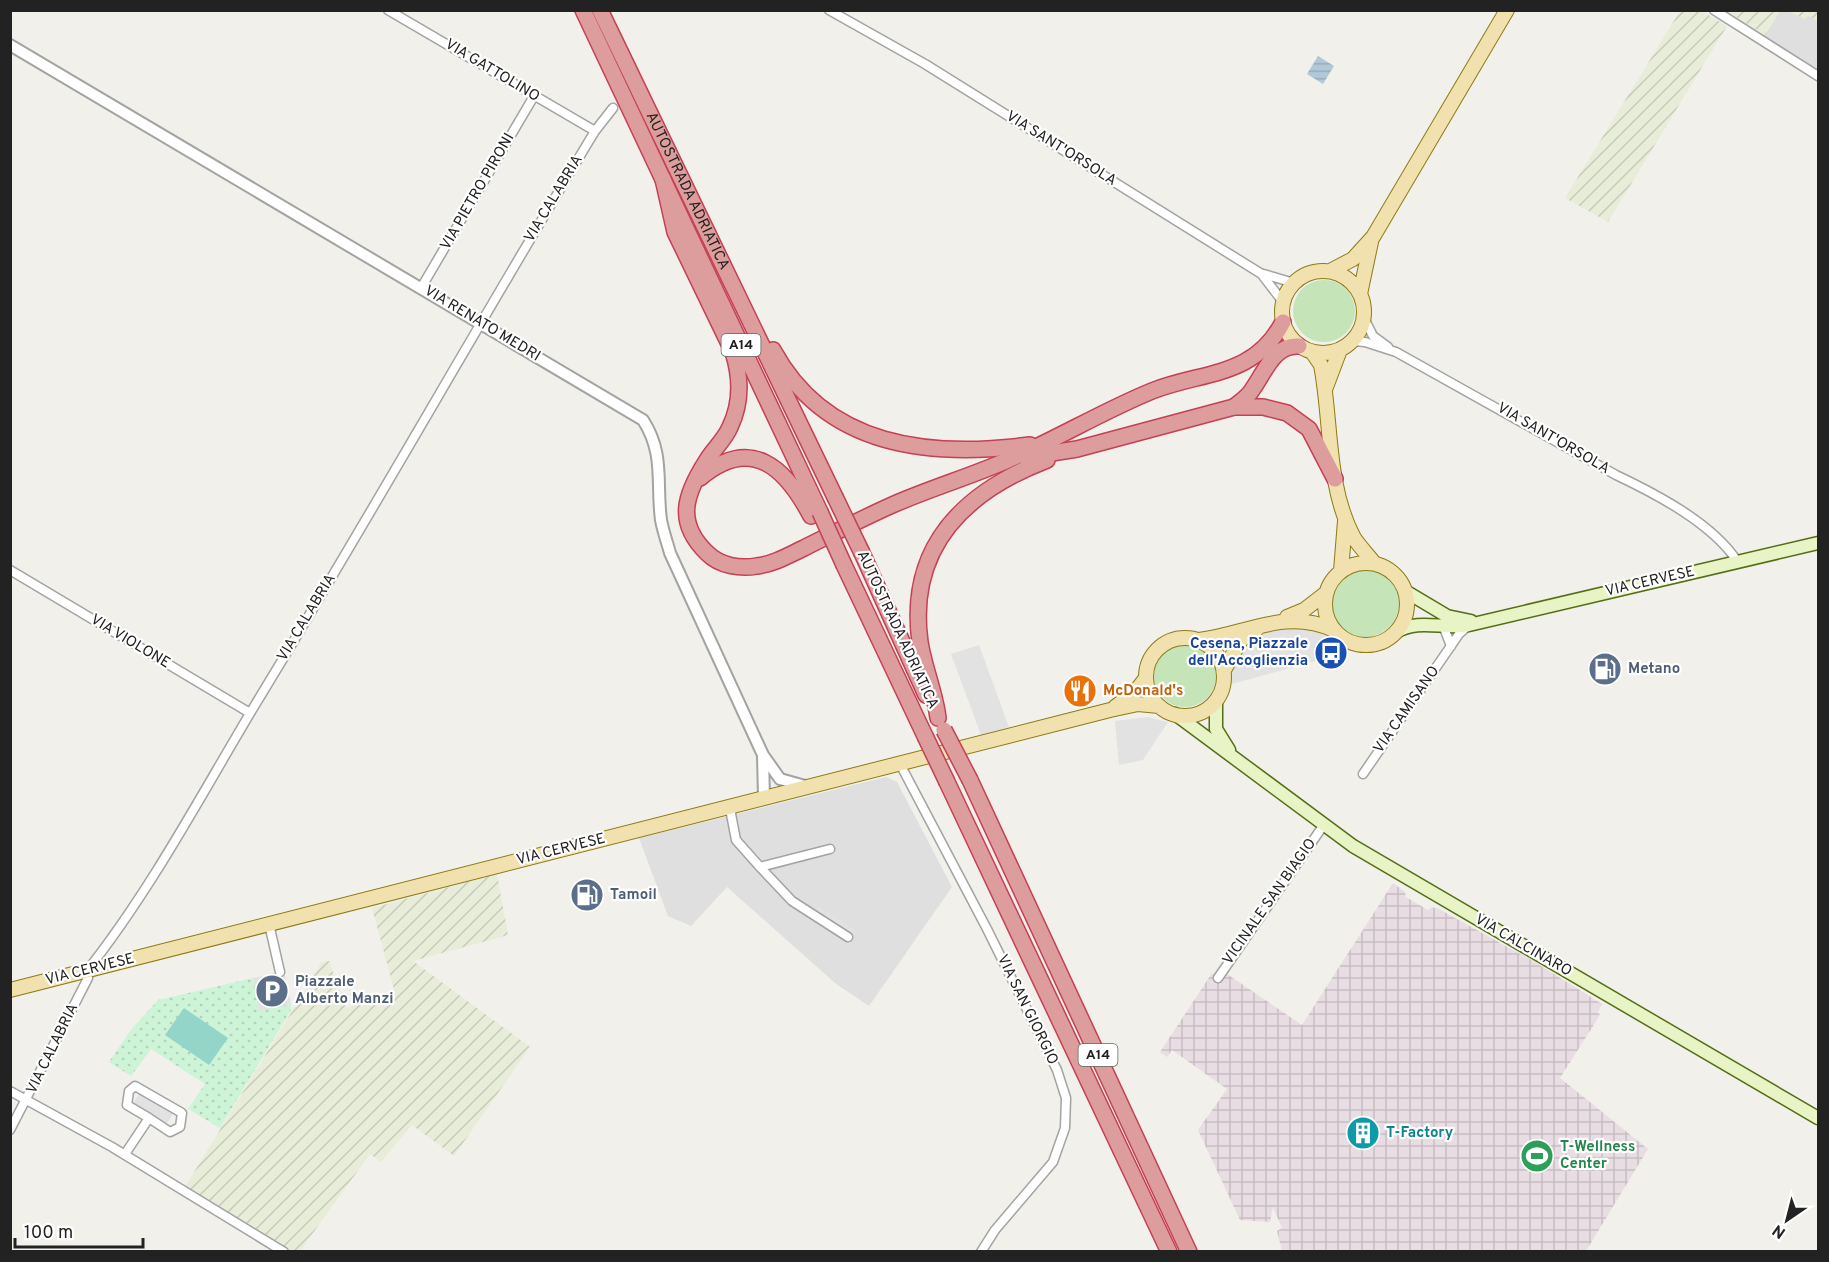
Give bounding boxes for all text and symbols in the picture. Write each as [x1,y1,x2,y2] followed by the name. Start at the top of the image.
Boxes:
[441,35,543,107] street label: VIA GATTOLINO
[1002,107,1120,191] street label: VIA SANT'ORSOLA
[641,109,733,273] street label: AUTOSTRADA ADRIATICA
[437,130,519,254] street label: VIA PIETRO PIRONI
[520,152,588,246] street label: VIA CALABRIA
[420,282,544,366] street label: VIA RENATO MEDRI
[722,334,760,356] road number: A14
[1493,399,1613,479] street label: VIA SANT'ORSOLA
[852,548,942,712] street label: AUTOSTRADA ADRIATICA
[1603,562,1697,602] street label: VIA CERVESE
[273,571,341,665] street label: VIA CALABRIA
[87,611,173,673] street label: VIA VIOLONE
[1188,635,1308,671] place label: Cesena, Piazzale dell'Accoglienzia
[1313,635,1349,671] bus stop icon: Cesena, Piazzale dell'Accoglienzia
[1587,651,1623,687] fuel station icon: Metano
[1628,660,1680,679] place label: Metano
[1370,663,1444,757] street label: VIA CAMISANO
[1062,673,1098,709] restaurant icon: McDonald's
[1103,682,1183,701] place label: McDonald's
[514,830,608,870] street label: VIA CERVESE
[1219,835,1321,969] street label: VICINALE SAN BIAGIO
[569,877,605,913] fuel station icon: Tamoil
[610,886,657,905] place label: Tamoil
[1471,910,1575,982] street label: VIA CALCINARO
[43,950,137,990] street label: VIA CERVESE
[992,952,1062,1068] street label: VIA SAN GIORGIO
[254,973,290,1009] parking icon: Piazzale Alberto Manzi
[295,973,394,1009] place label: Piazzale Alberto Manzi
[23,1001,83,1097] street label: VIA CALABRIA
[1078,1044,1118,1066] road number: A14
[1345,1115,1381,1151] building icon: T-Factory
[1386,1124,1454,1143] place label: T-Factory
[1519,1138,1555,1174] sports icon: T-Wellness Center
[1560,1138,1635,1174] place label: T-Wellness Center
[1757,1190,1817,1250] north arrow
[15,1211,142,1249] scale bar
[1769,1219,1790,1242] text: N
[24,1222,73,1245] text: 100 m

